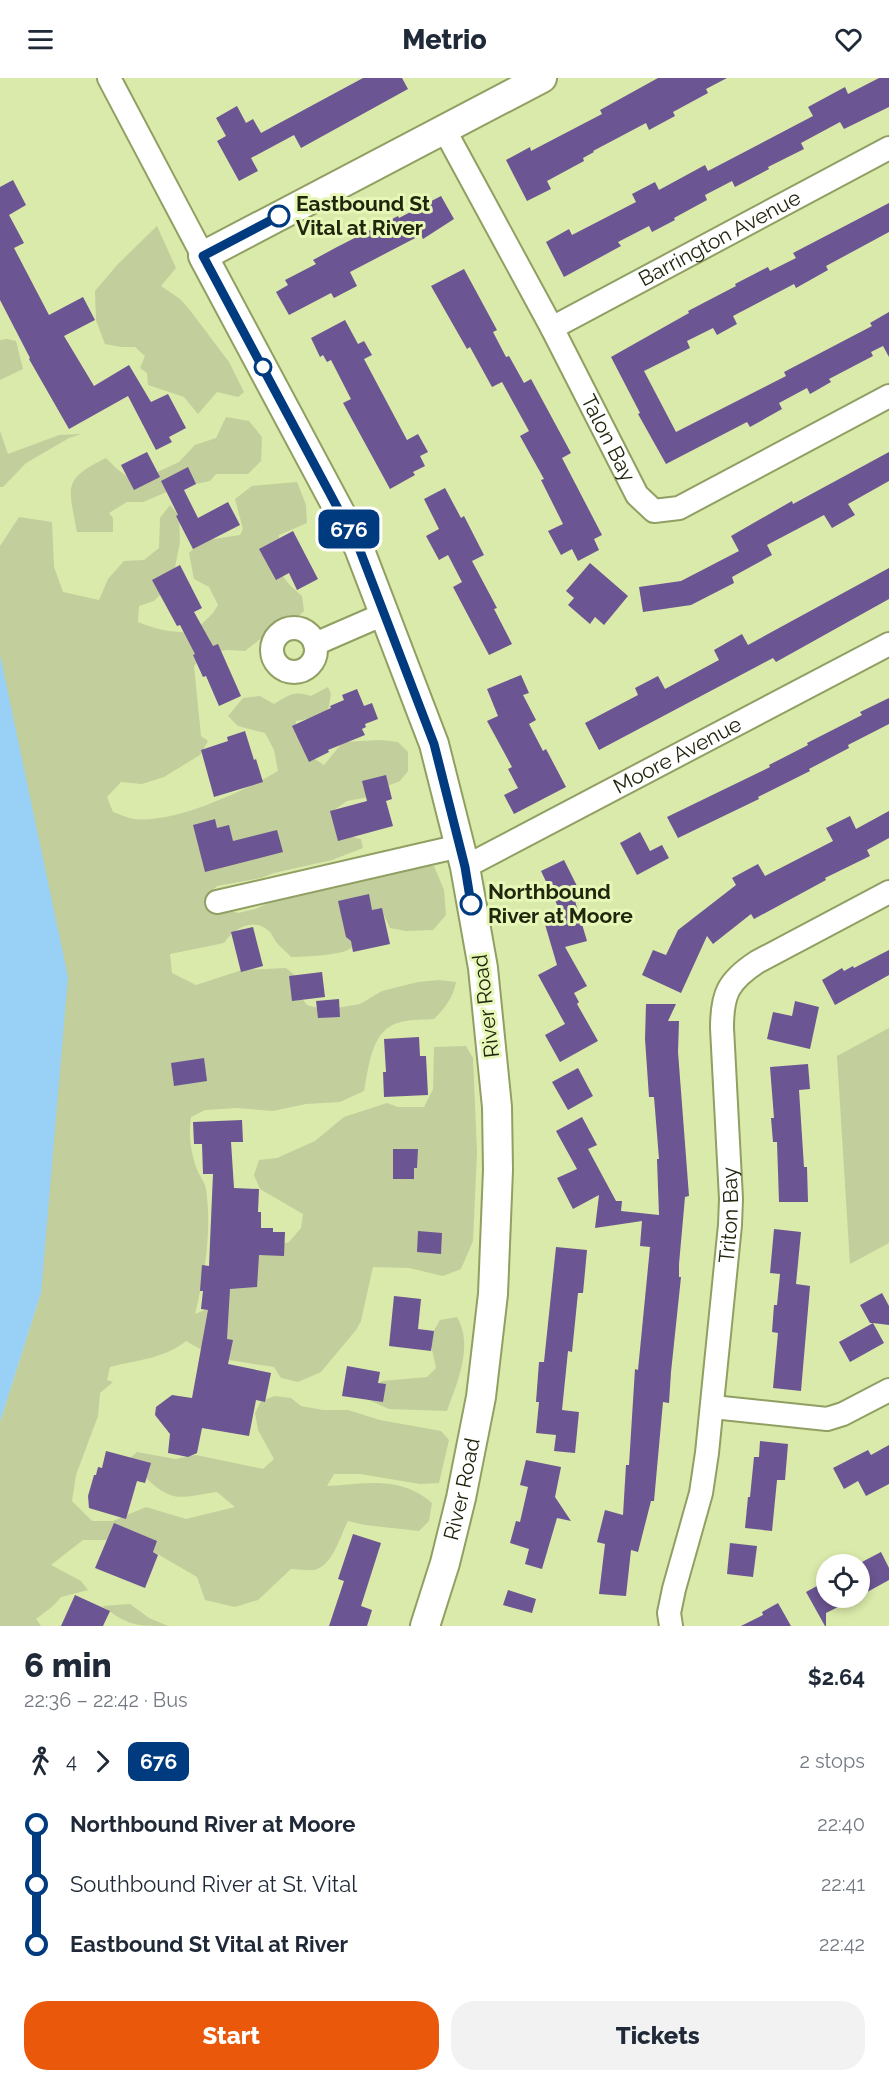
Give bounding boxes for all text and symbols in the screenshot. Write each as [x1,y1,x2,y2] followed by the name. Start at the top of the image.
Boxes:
[24,23,57,56] icon: menu
[832,23,865,56] icon: heart
[402,24,487,55] text: Metrio
[634,185,805,291] street label: Barrington Avenue
[296,191,430,240] place label: Eastbound St Vital at River
[268,205,290,227] marker: Eastbound St Vital at River
[254,358,272,376] unlabelled marker
[576,390,641,486] street label: Talon Bay
[314,510,383,548] line badge: 676
[330,517,368,542] text: 676
[609,711,745,799] street label: Moore Avenue
[488,879,633,928] place label: Northbound River at Moore
[460,893,482,915] marker: Northbound River at Moore
[467,953,504,1059] street label: River Road
[713,1166,743,1264] street label: Triton Bay
[438,1436,485,1543] street label: River Road
[816,1554,870,1608] map controls
[816,1554,870,1608] button: locate
[24,1646,112,1685] text: 6 min
[808,1664,865,1690] text: $2.64
[24,1688,188,1712] text: 22:36 – 22:42 · Bus
[24,1745,57,1778] icon: walk
[86,1745,119,1778] icon: forward
[66,1749,77,1773] text: 4
[140,1749,177,1774] text: 676
[799,1749,865,1773] text: 2 stops
[70,1811,355,1837] text: Northbound River at Moore
[817,1812,865,1836] text: 22:40
[70,1871,357,1897] text: Southbound River at St. Vital
[821,1872,865,1896] text: 22:41
[70,1931,348,1957] text: Eastbound St Vital at River
[819,1932,865,1956] text: 22:42
[24,2001,439,2070] button: Start
[451,2001,865,2070] button: Tickets

